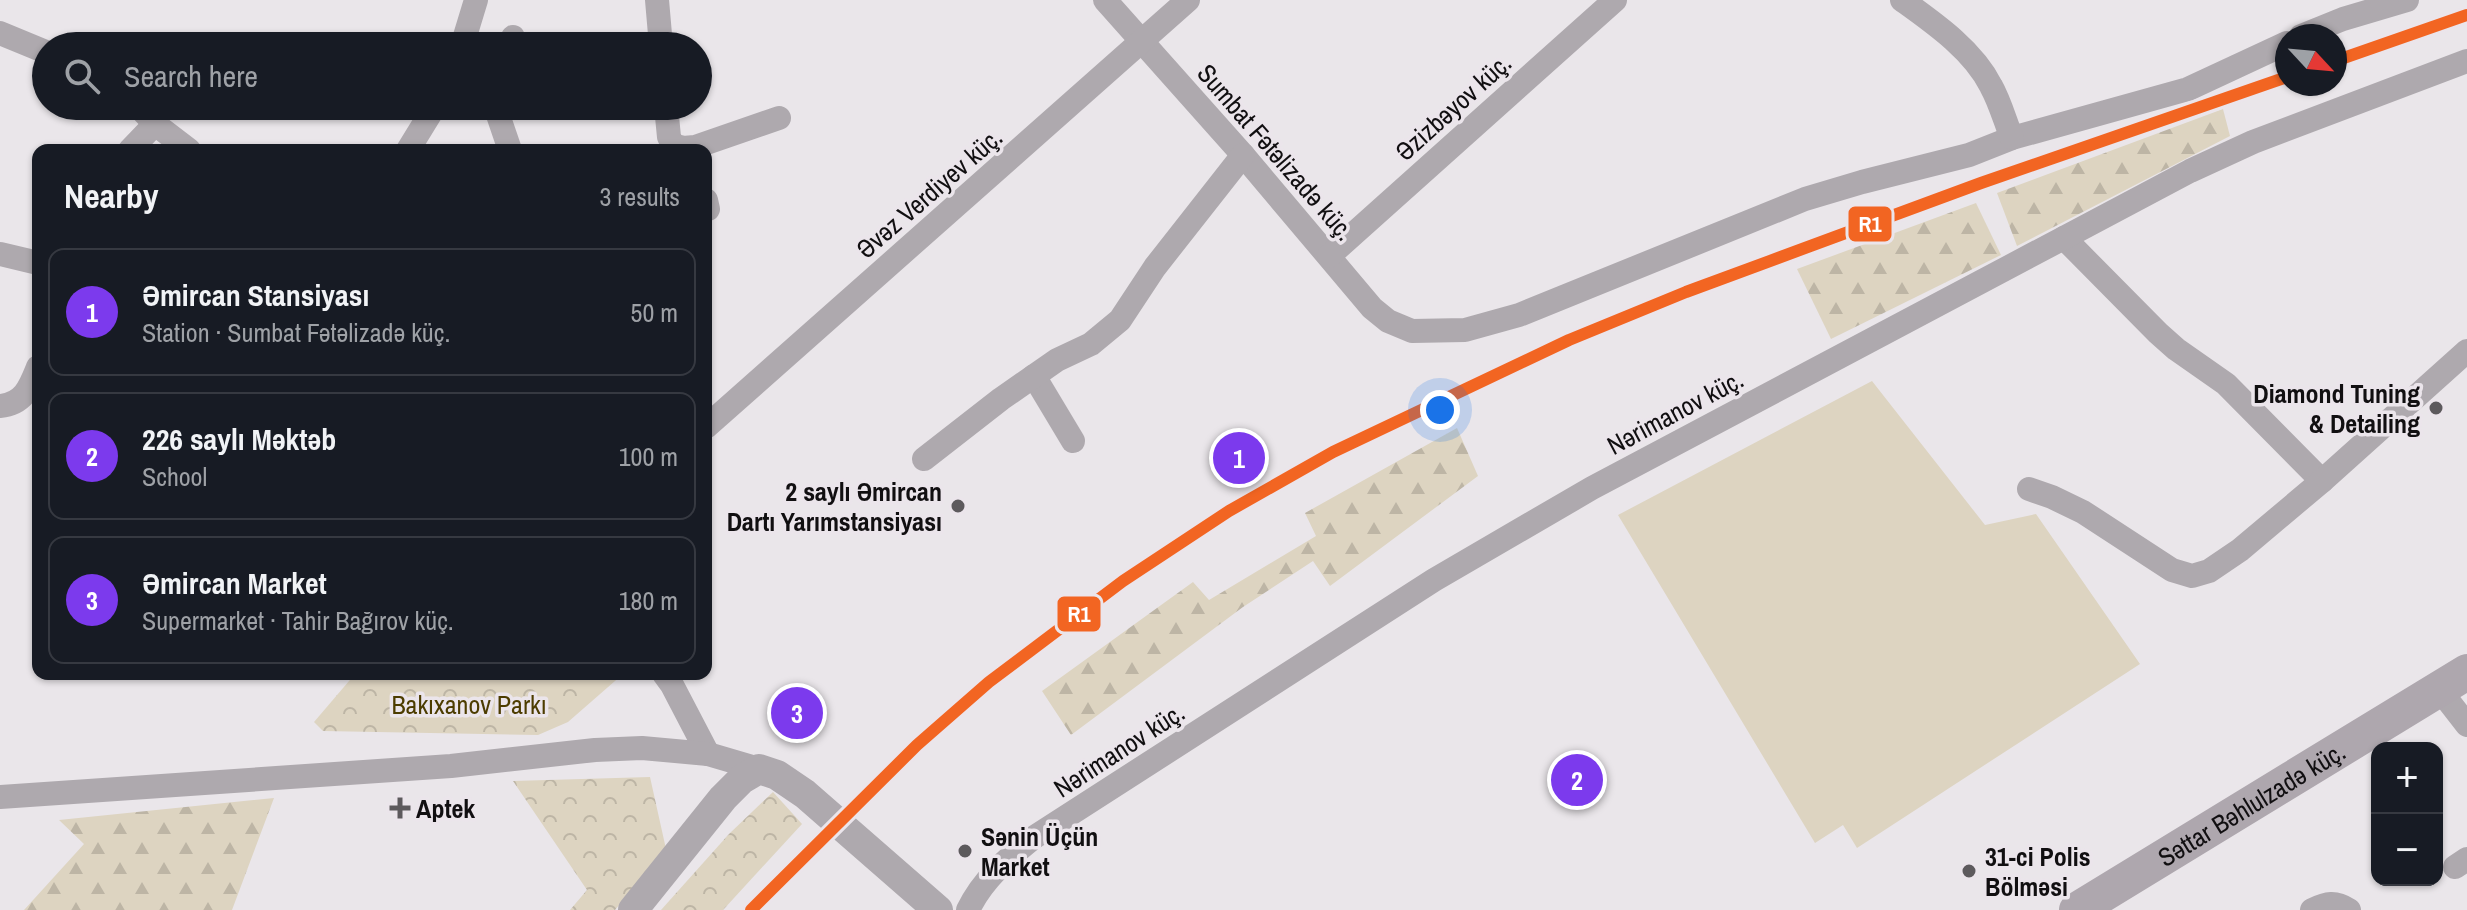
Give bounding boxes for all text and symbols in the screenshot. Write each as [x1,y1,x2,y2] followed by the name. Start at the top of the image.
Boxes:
[2275,24,2347,96] north arrow
[32,32,712,120] search box
[1387,46,1519,168] street label: Əzizbəyov küç.
[60,54,104,98] icon: search
[124,56,258,96] text: Search here
[1190,56,1362,248] street label: Sumbat Fətəlizadə küç.
[849,120,1009,266] street label: Əvəz Verdiyev küç.
[64,173,159,219] text: Nearby
[599,179,680,214] text: 3 results
[1847,205,1893,243] line badge: R1
[1858,209,1882,239] text: R1
[142,275,369,315] text: Əmircan Stansiyası
[86,295,98,330] text: 1
[631,295,678,330] text: 50 m
[142,315,450,350] text: Station · Sumbat Fətəlizadə küç.
[1601,362,1749,462] street label: Nərimanov küç.
[2253,376,2420,441] place label: Diamond Tuning & Detailing
[1420,390,1460,430] your location
[2427,399,2445,417] marker: Diamond Tuning & Detailing
[142,419,336,459] text: 226 saylı Məktəb
[1213,428,1265,488] pin: 1
[86,439,98,474] text: 2
[619,439,678,474] text: 100 m
[142,459,207,494] text: School
[727,474,942,539] place label: 2 saylı Əmircan Dartı Yarımstansiyası
[949,497,967,515] marker: 2 saylı Əmircan Dartı Yarımstansiyası
[142,563,327,603] text: Əmircan Market
[86,583,98,618] text: 3
[619,583,678,618] text: 180 m
[1056,595,1102,633] line badge: R1
[1067,599,1091,629] text: R1
[142,603,454,638] text: Supermarket · Tahir Bağırov küç.
[771,683,823,743] pin: 3
[391,687,547,722] park label: Bakıxanov Parkı
[1047,695,1191,805] street label: Nərimanov küç.
[2151,733,2351,874] street label: Səttar Bəhlulzadə küç.
[2371,742,2443,886] map controls
[2371,742,2443,814] button: +
[1551,750,1603,810] pin: 2
[416,791,475,826] place label: Aptek
[391,799,409,817] marker: Aptek
[2371,814,2443,886] button: −
[981,819,1098,884] place label: Sənin Üçün Market
[1985,839,2090,904] place label: 31-ci Polis Bölməsi
[956,842,974,860] marker: Sənin Üçün Market
[1960,862,1978,880] marker: 31-ci Polis Bölməsi

